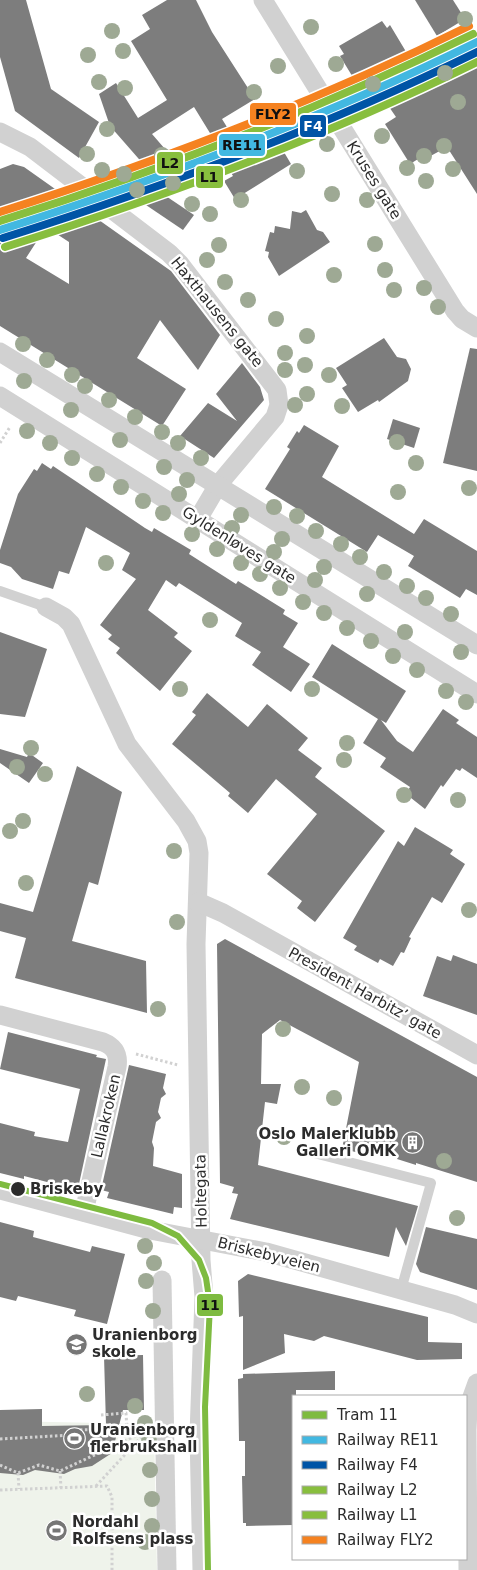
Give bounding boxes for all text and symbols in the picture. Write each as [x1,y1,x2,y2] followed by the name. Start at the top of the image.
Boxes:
[249,102,297,126] line badge: FLY2
[255,106,291,122] text: FLY2
[299,114,327,138] line badge: F4
[303,118,323,134] text: F4
[218,133,266,157] line badge: RE11
[222,137,262,153] text: RE11
[343,138,405,222] street label: Kruses gate
[156,151,184,175] line badge: L2
[161,155,179,171] text: L2
[195,165,224,189] line badge: L1
[200,169,218,185] text: L1
[167,253,267,371] street label: Haxthausens gate
[179,503,299,587] street label: Gyldenløves gate
[285,943,445,1043] street label: President Harbitz’ gate
[88,1072,124,1160] street label: Lallakroken
[259,1125,397,1160] place label: Oslo Malerklubb Galleri OMK
[400,1131,424,1155] building icon: Oslo Malerklubb Galleri OMK
[191,1154,211,1228] street label: Holtegata
[9,1180,27,1198] marker: Briskeby
[30,1180,103,1198] place label: Briskeby
[216,1234,322,1276] street label: Briskebyveien
[196,1293,224,1317] line badge: 11
[200,1297,220,1313] text: 11
[92,1326,198,1361] place label: Uranienborg skole
[64,1332,88,1356] school or university icon: Uranienborg skole
[292,1395,467,1560] legend
[336,1406,398,1424] text: Tram 11
[90,1421,198,1456] place label: Uranienborg flerbrukshall
[62,1427,86,1451] sports icon: Uranienborg flerbrukshall
[337,1431,439,1449] text: Railway RE11
[337,1456,418,1474] text: Railway F4
[337,1481,418,1499] text: Railway L2
[337,1506,418,1524] text: Railway L1
[72,1513,193,1548] place label: Nordahl Rolfsens plass
[44,1519,68,1543] sports icon: Nordahl Rolfsens plass
[337,1531,433,1549] text: Railway FLY2

